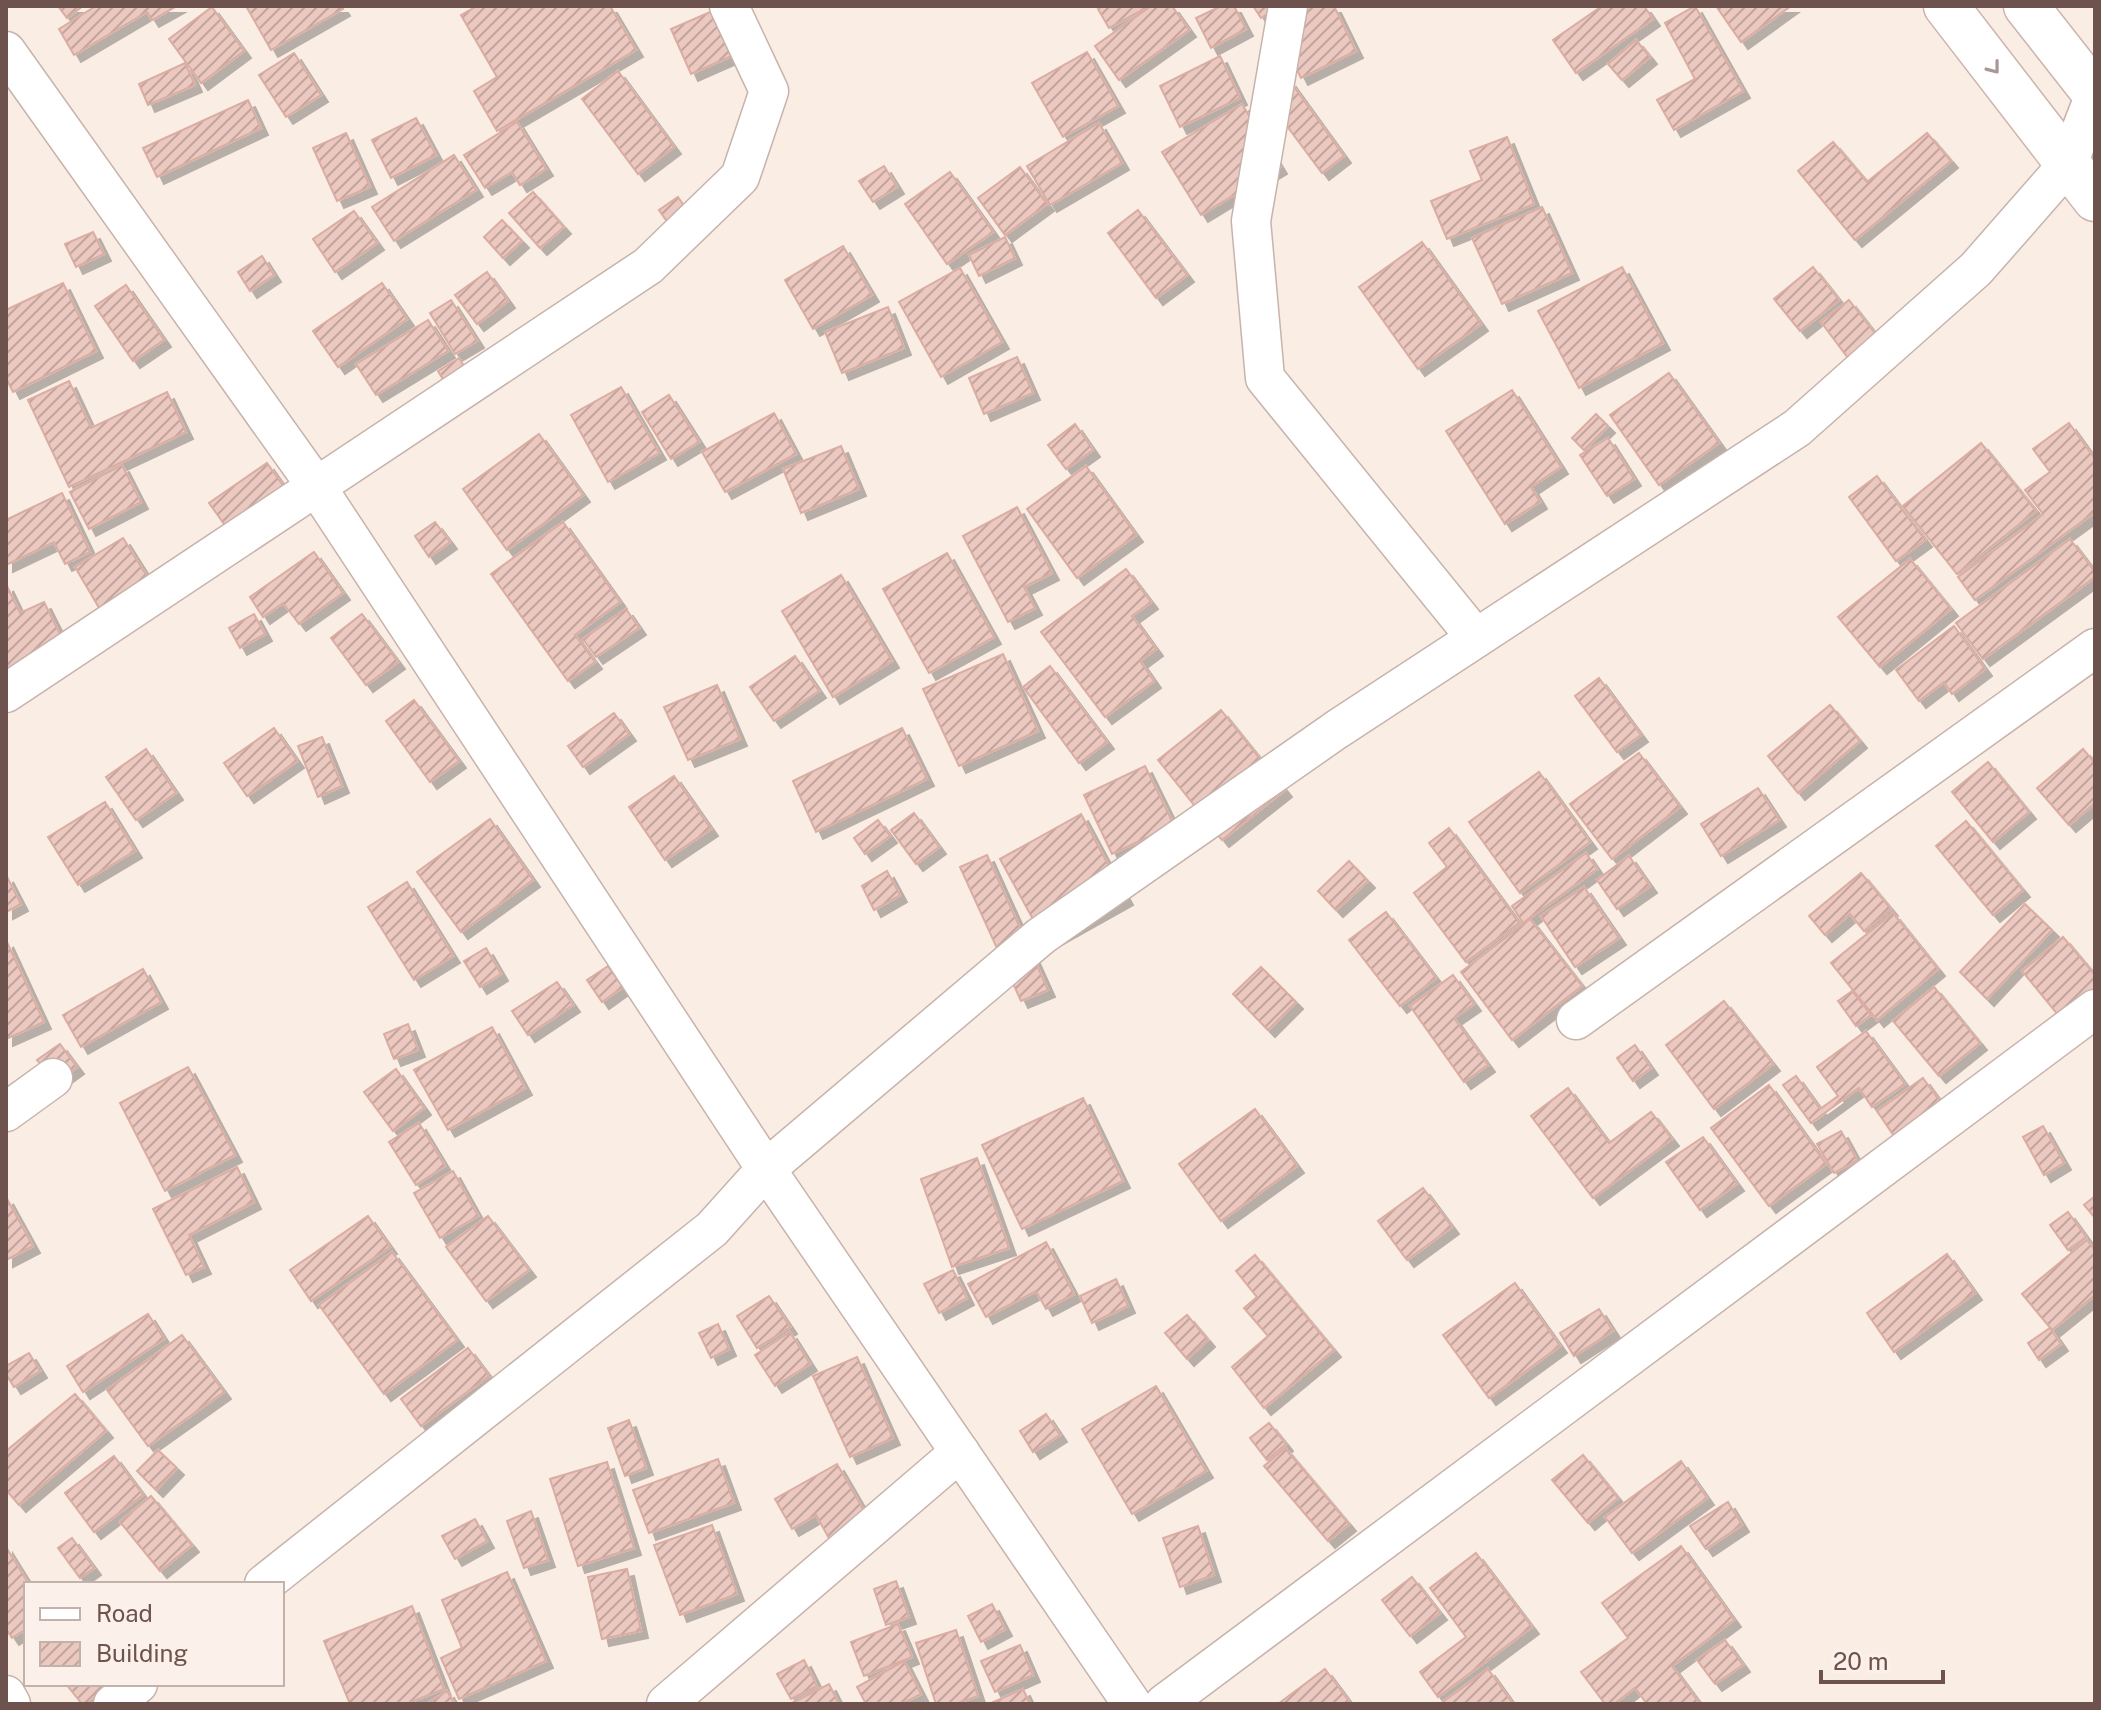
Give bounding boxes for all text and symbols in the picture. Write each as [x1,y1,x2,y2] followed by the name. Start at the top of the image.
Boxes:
[1984,59,1998,74] one-way arrow
[24,1582,284,1686] legend
[96,1599,153,1627] text: Road
[1821,1634,1943,1684] scale bar
[96,1639,188,1667] text: Building
[1833,1647,1889,1675] text: 20 m

